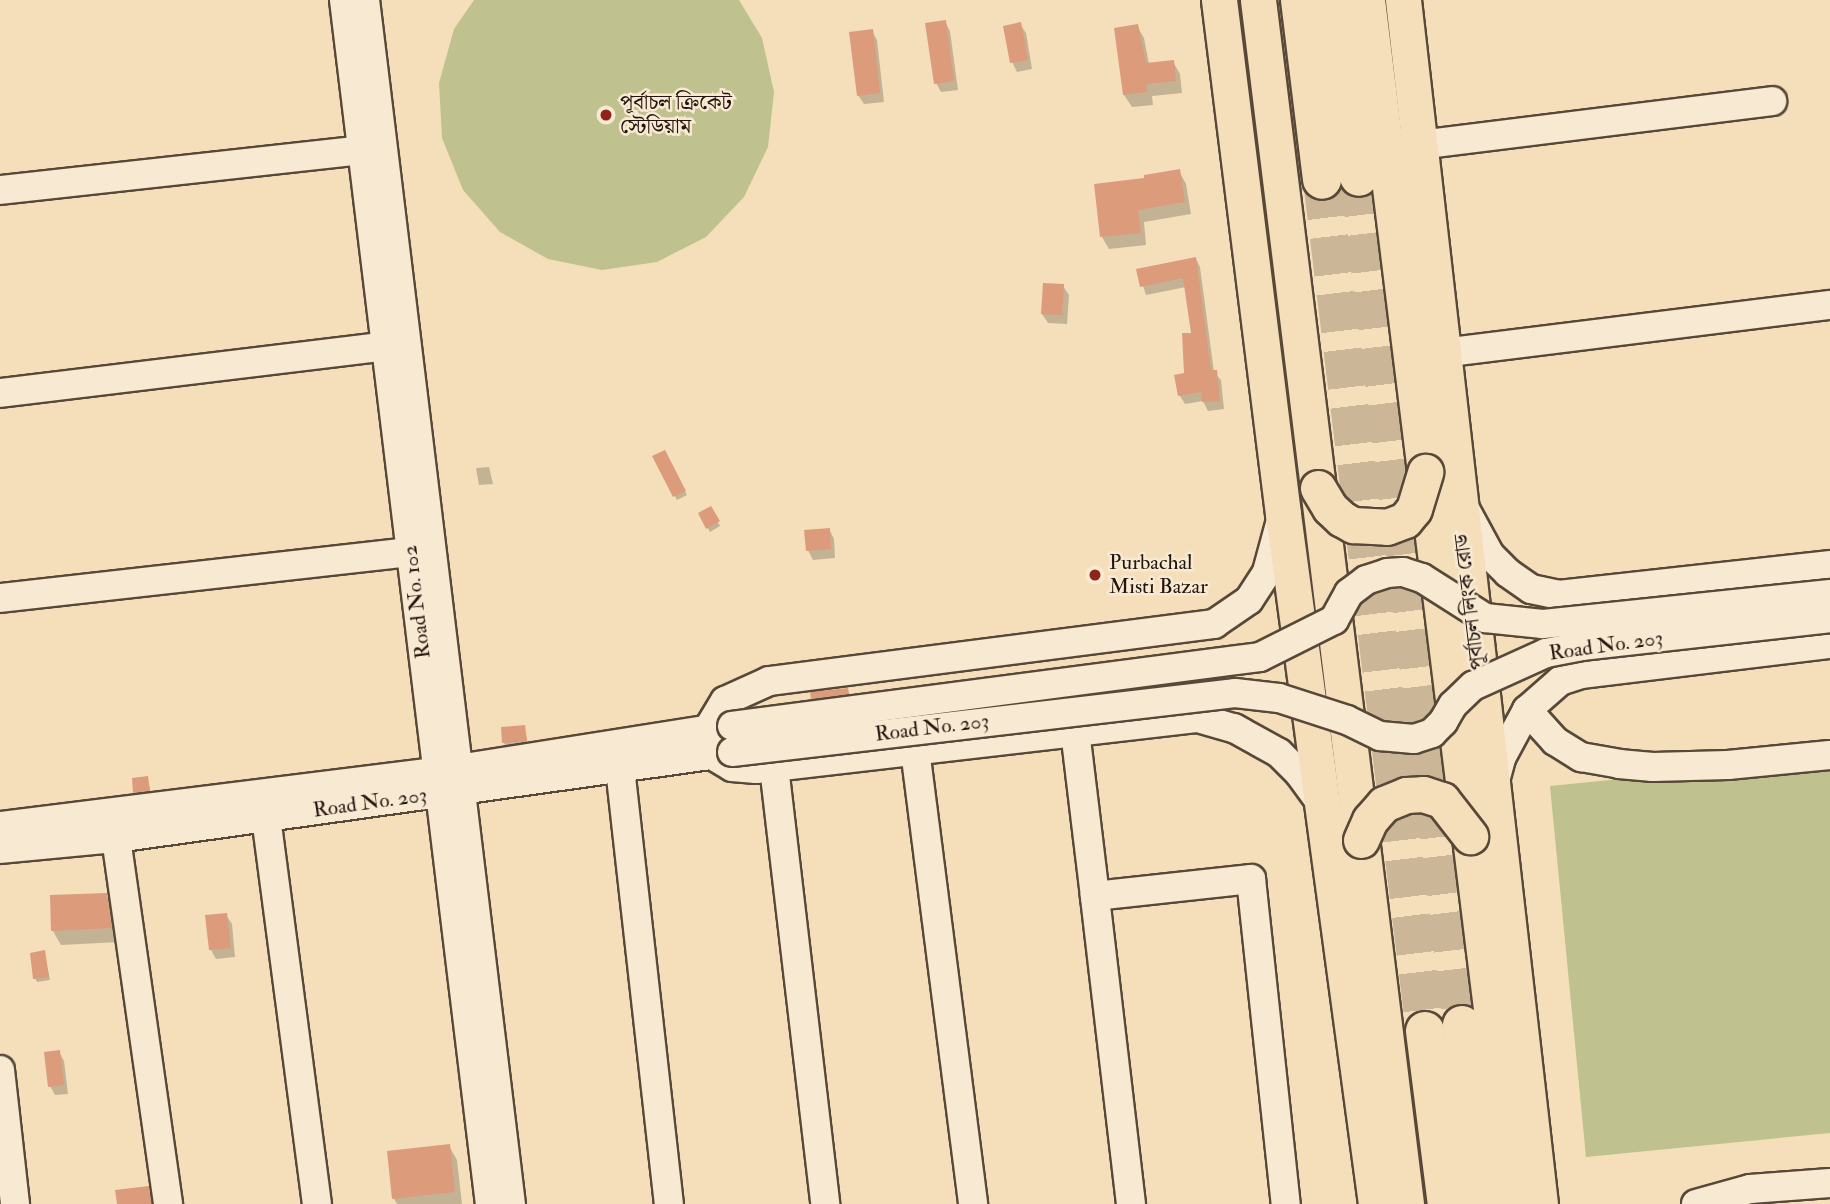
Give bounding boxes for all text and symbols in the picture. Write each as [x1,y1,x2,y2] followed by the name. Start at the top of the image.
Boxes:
[620,90,732,140] place label: পূর্বাচল ক্রিকেট স্টেডিয়াম
[598,107,614,123] marker: পূর্বাচল ক্রিকেট স্টেডিয়াম
[1449,533,1491,671] street label: পূর্বাচল লিংক রোড
[398,544,436,660] street label: Road No. 102
[1109,550,1208,600] place label: Purbachal Misti Bazar
[1087,567,1103,583] marker: Purbachal Misti Bazar
[1547,626,1665,666] street label: Road No. 203
[874,709,990,747] street label: Road No. 203
[311,783,429,823] street label: Road No. 203

